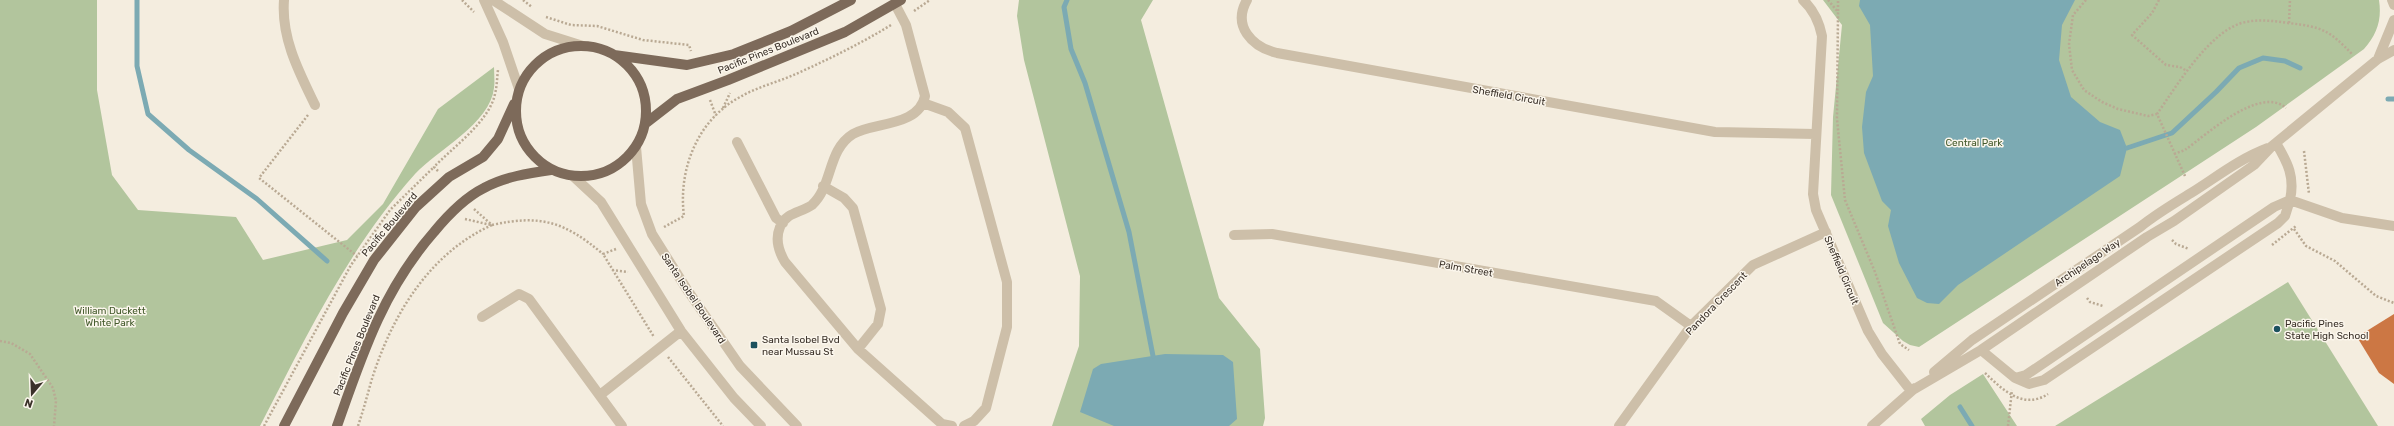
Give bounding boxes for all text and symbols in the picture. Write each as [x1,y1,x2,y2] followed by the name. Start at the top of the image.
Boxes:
[716,25,821,77] street label: Pacific Pines Boulevard
[1472,84,1546,108] street label: Sheffield Circuit
[1945,137,2003,149] park label: Central Park
[359,190,420,259] street label: Pacific Boulevard
[1821,234,1861,307] street label: Sheffield Circuit
[2052,236,2123,289] street label: Archipelago Way
[658,251,728,346] street label: Santa Isobel Boulevard
[1438,258,1494,280] street label: Palm Street
[1683,269,1750,338] street label: Pandora Crescent
[331,293,383,398] street label: Pacific Pines Boulevard
[74,305,146,329] park label: William Duckett White Park
[2285,318,2368,342] place label: Pacific Pines State High School
[2272,324,2282,334] marker: Pacific Pines State High School
[762,334,840,358] place label: Santa Isobel Bvd near Mussau St
[749,340,759,350] marker: Santa Isobel Bvd near Mussau St
[12,374,52,414] north arrow
[23,396,35,410] text: N

